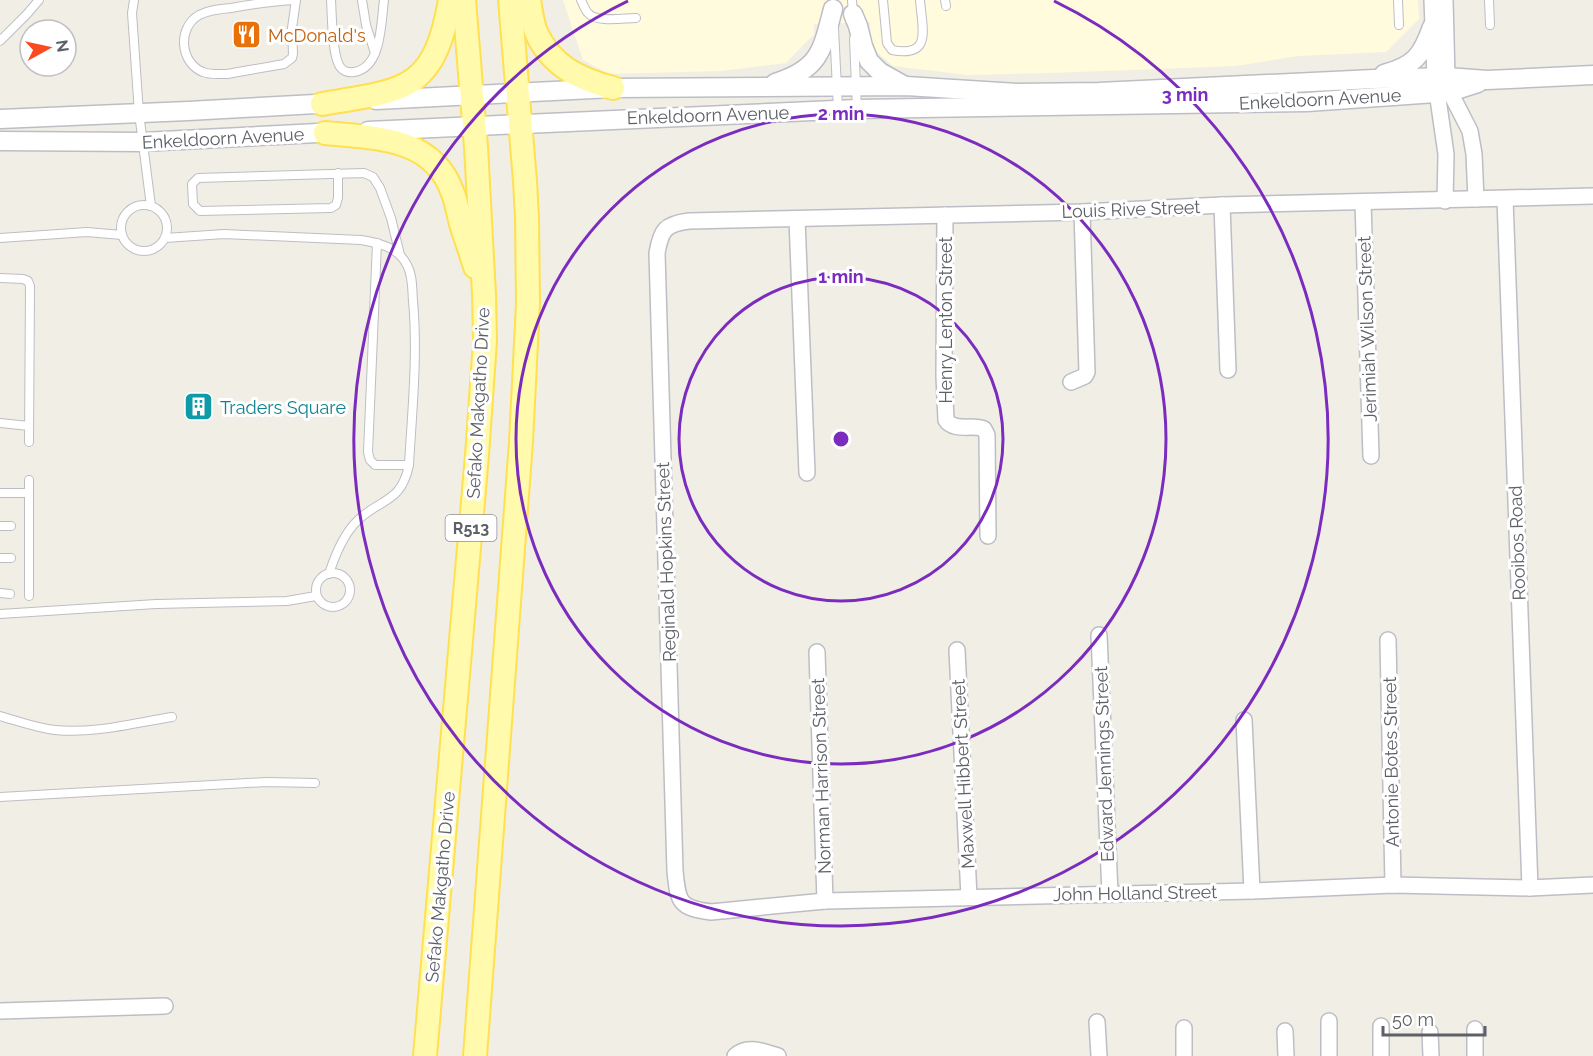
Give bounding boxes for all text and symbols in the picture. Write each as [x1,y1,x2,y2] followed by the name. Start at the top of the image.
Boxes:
[18,18,78,78] north arrow
[231,19,263,51] restaurant icon: McDonald's
[268,25,366,46] place label: McDonald's
[52,39,73,53] text: N
[1162,84,1208,105] text: 3 min
[1238,84,1402,114] street label: Enkeldoorn Avenue
[626,102,790,128] street label: Enkeldoorn Avenue
[818,103,864,124] text: 2 min
[141,123,305,153] street label: Enkeldoorn Avenue
[1061,196,1201,222] street label: Louis Rive Street
[935,236,956,404] street label: Henry Lenton Street
[1353,236,1381,422] street label: Jerimiah Wilson Street
[818,266,864,287] text: 1 min
[462,306,494,499] street label: Sefako Makgatho Drive
[183,391,215,423] building icon: Traders Square
[220,397,346,418] place label: Traders Square
[831,429,851,449] centre of rings
[652,462,680,662] street label: Reginald Hopkins Street
[1504,485,1530,601] street label: Rooibos Road
[446,515,496,541] road number: R513
[1090,666,1118,862] street label: Edward Jennings Street
[1379,676,1403,848] street label: Antonie Botes Street
[807,678,835,874] street label: Norman Harrison Street
[948,679,978,869] street label: Maxwell Hibbert Street
[421,790,459,983] street label: Sefako Makgatho Drive
[1053,881,1217,905] street label: John Holland Street
[1383,999,1485,1037] scale bar
[1392,1009,1434,1030] text: 50 m

